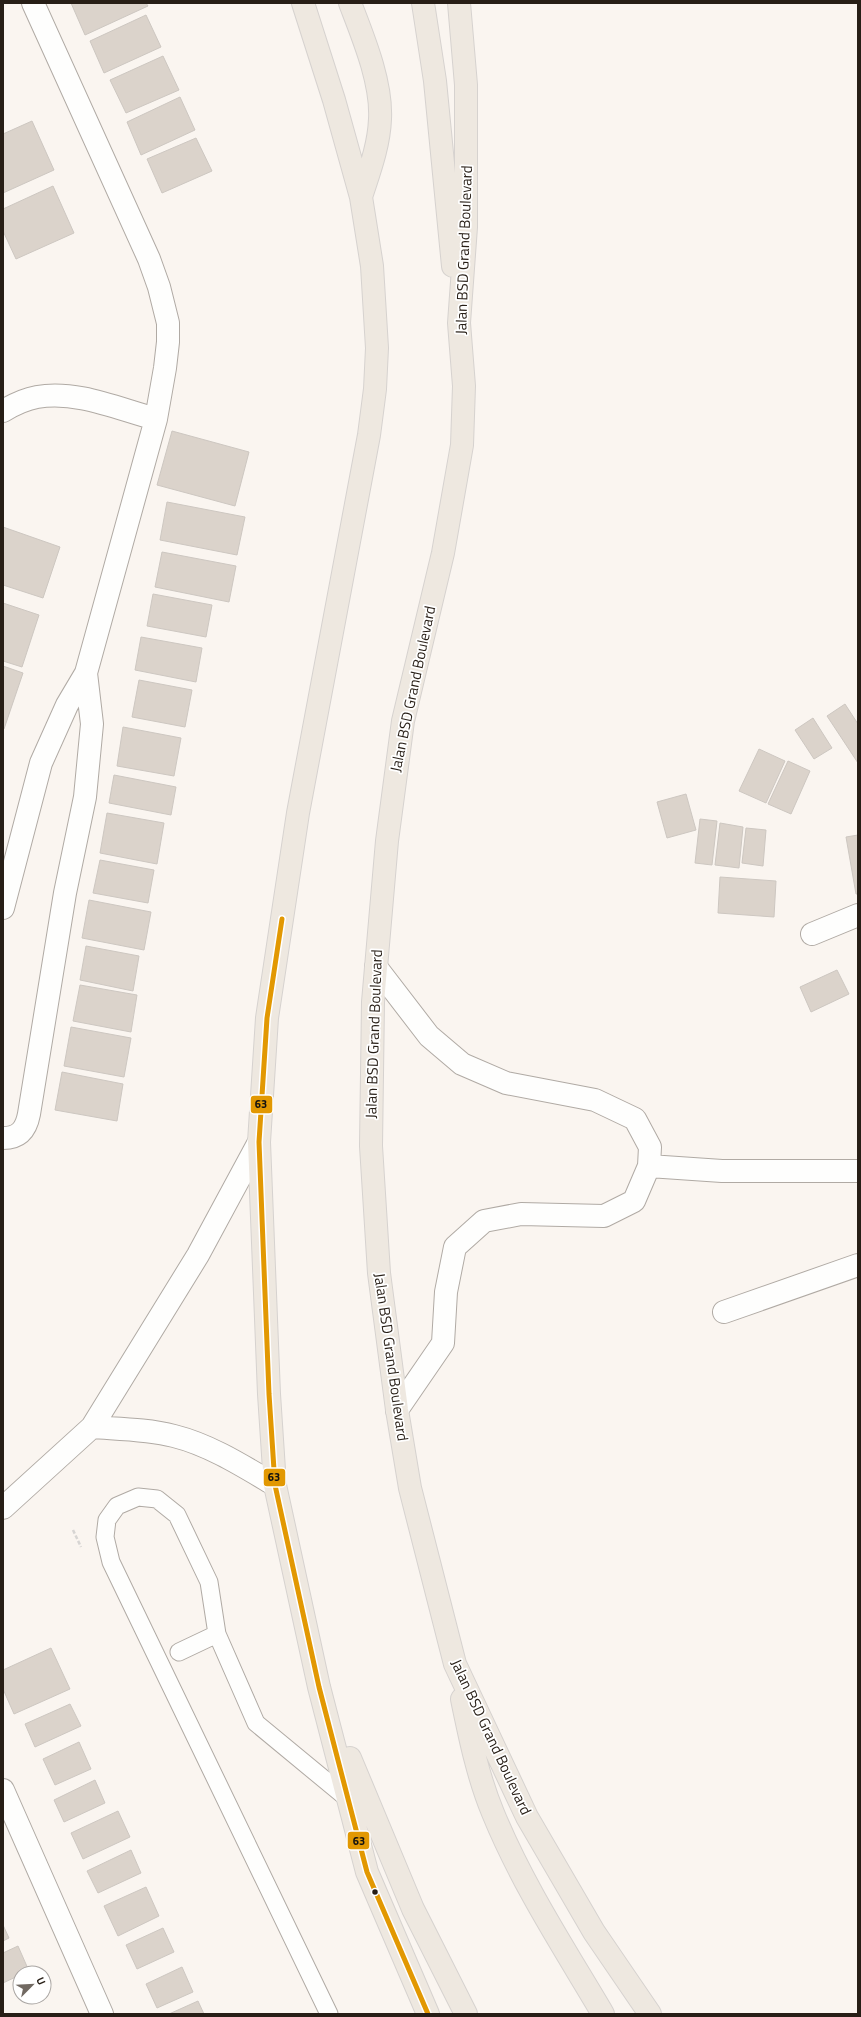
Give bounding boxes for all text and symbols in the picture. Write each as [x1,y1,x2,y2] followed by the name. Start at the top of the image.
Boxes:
[449,165,478,335] street label: Jalan BSD Grand Boulevard
[384,604,441,774] street label: Jalan BSD Grand Boulevard
[359,949,388,1119] street label: Jalan BSD Grand Boulevard
[250,1095,273,1114] line badge: 63
[255,1096,267,1112] text: 63
[368,1271,415,1442] street label: Jalan BSD Grand Boulevard
[263,1468,286,1487] line badge: 63
[268,1469,280,1485] text: 63
[445,1655,538,1818] street label: Jalan BSD Grand Boulevard
[347,1831,370,1850] line badge: 63
[353,1833,365,1849] text: 63
[370,1887,380,1897] unlabelled marker
[12,1965,52,2005] north arrow
[32,1974,50,1987] text: U

